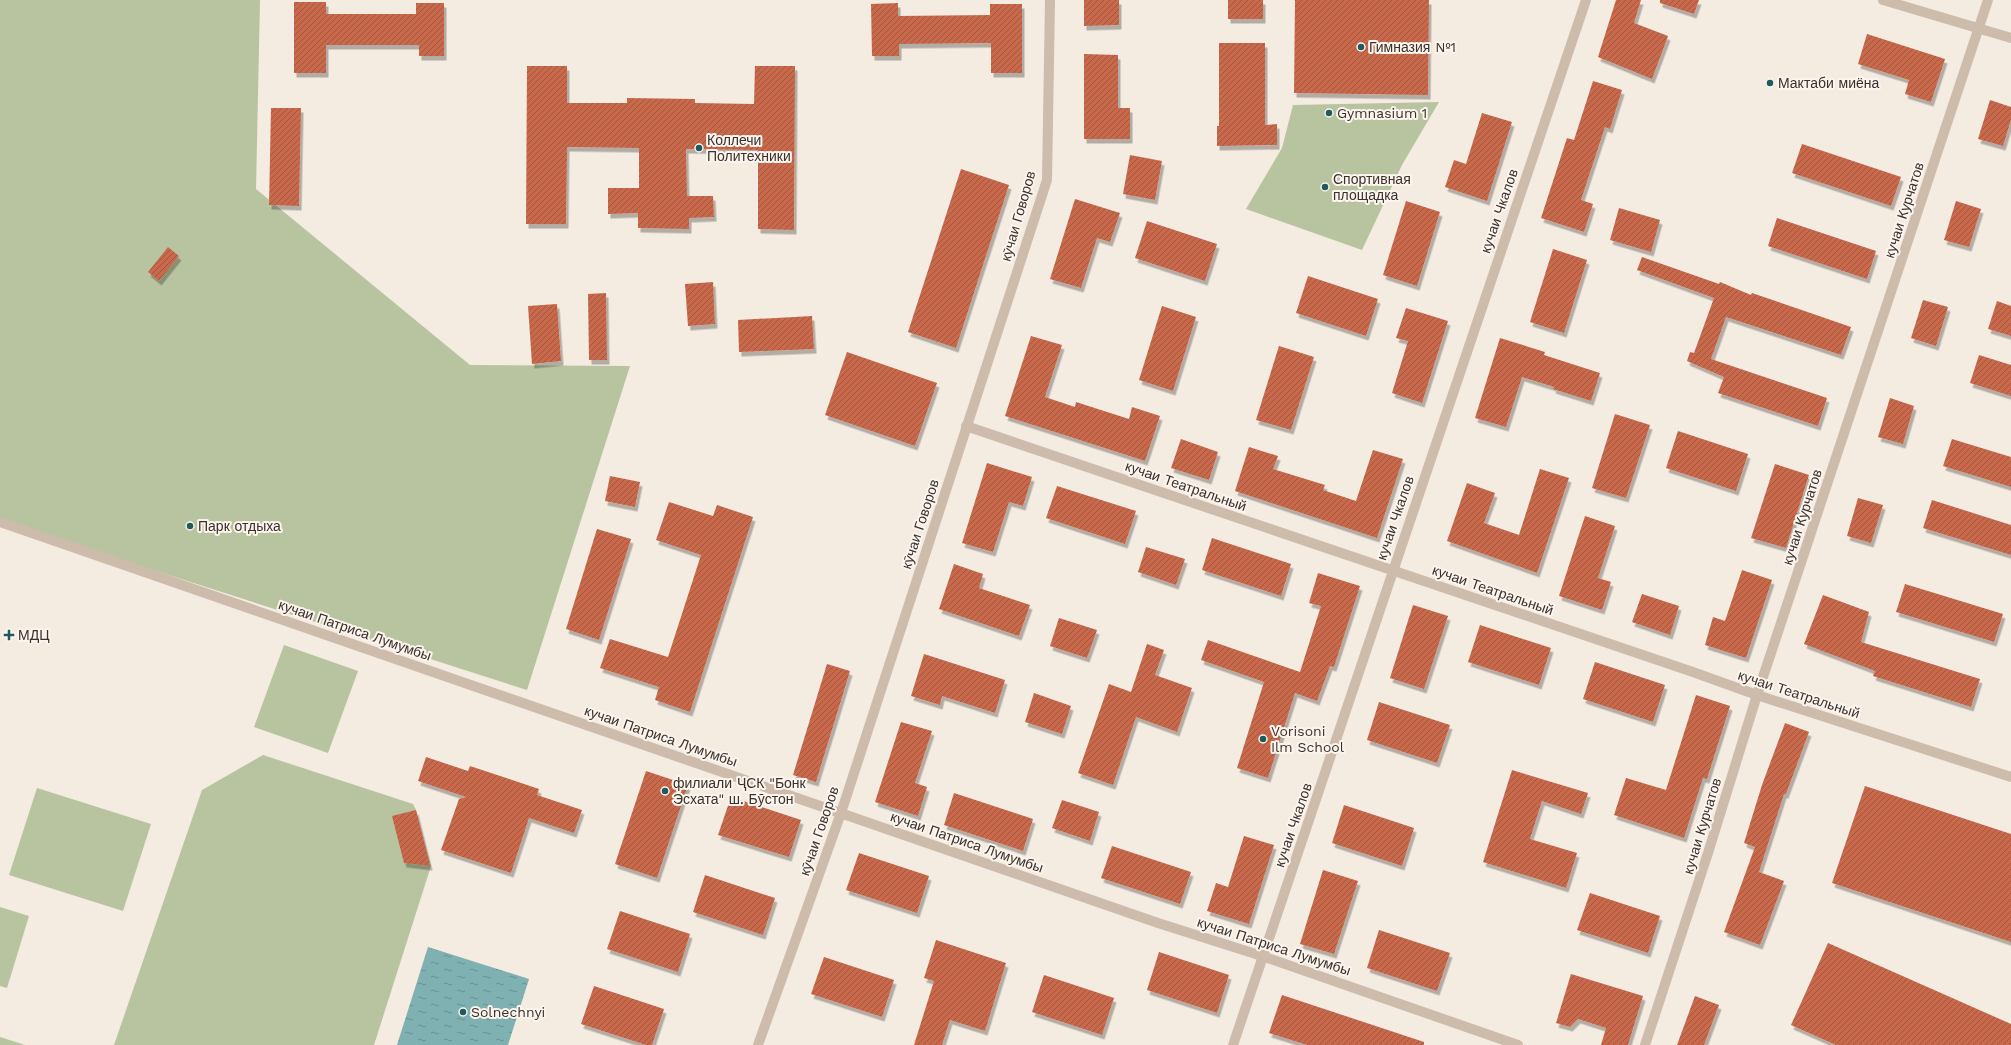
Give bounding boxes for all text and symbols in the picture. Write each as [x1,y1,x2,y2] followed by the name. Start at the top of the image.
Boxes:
[1369,39,1456,55] place label: Гимназия №1
[1356,42,1366,52] marker: Гимназия №1
[1778,75,1880,91] place label: Мактаби миёна
[1765,78,1775,88] marker: Мактаби миёна
[1337,105,1427,121] place label: Gymnasium 1
[1324,108,1334,118] marker: Gymnasium 1
[707,132,791,164] place label: Коллечи Политехники
[694,143,704,153] marker: Коллечи Политехники
[1881,160,1927,260] street label: кучаи Курчатов
[1477,167,1521,255] street label: кучаи Чкалов
[997,169,1039,263] street label: кӯчаи Говоров
[1333,171,1411,203] place label: Спортивная площадка
[1320,182,1330,192] marker: Спортивная площадка
[1123,458,1249,514] street label: кучаи Театральный
[1779,467,1825,567] street label: кучаи Курчатов
[1373,474,1417,562] street label: кучаи Чкалов
[898,477,942,571] street label: кӯчаи Говоров
[198,518,281,534] place label: Парк отдыха
[185,521,195,531] marker: Парк отдыха
[1430,562,1556,618] street label: кучаи Театральный
[277,596,433,664] street label: кучаи Патриса Лумумбы
[18,627,50,643] place label: МДЦ
[3,629,15,641] marker: МДЦ
[1736,667,1862,721] street label: кучаи Театральный
[583,702,739,770] street label: кучаи Патриса Лумумбы
[1271,723,1345,755] place label: Vorisoni Ilm School
[1258,734,1268,744] marker: Vorisoni Ilm School
[673,775,807,807] place label: филиали ҶСК "Бонк Эсхата" ш. Бӯстон
[1680,776,1724,876] street label: кучаи Курчатов
[1271,781,1315,869] street label: кучаи Чкалов
[796,784,842,878] street label: кӯчаи Говоров
[660,786,670,796] marker: филиали ҶСК "Бонк Эсхата" ш. Бӯстон
[889,808,1045,876] street label: кучаи Патриса Лумумбы
[1195,914,1353,978] street label: кучаи Патриса Лумумбы
[471,1004,545,1020] place label: Solnechnyi
[458,1007,468,1017] marker: Solnechnyi

